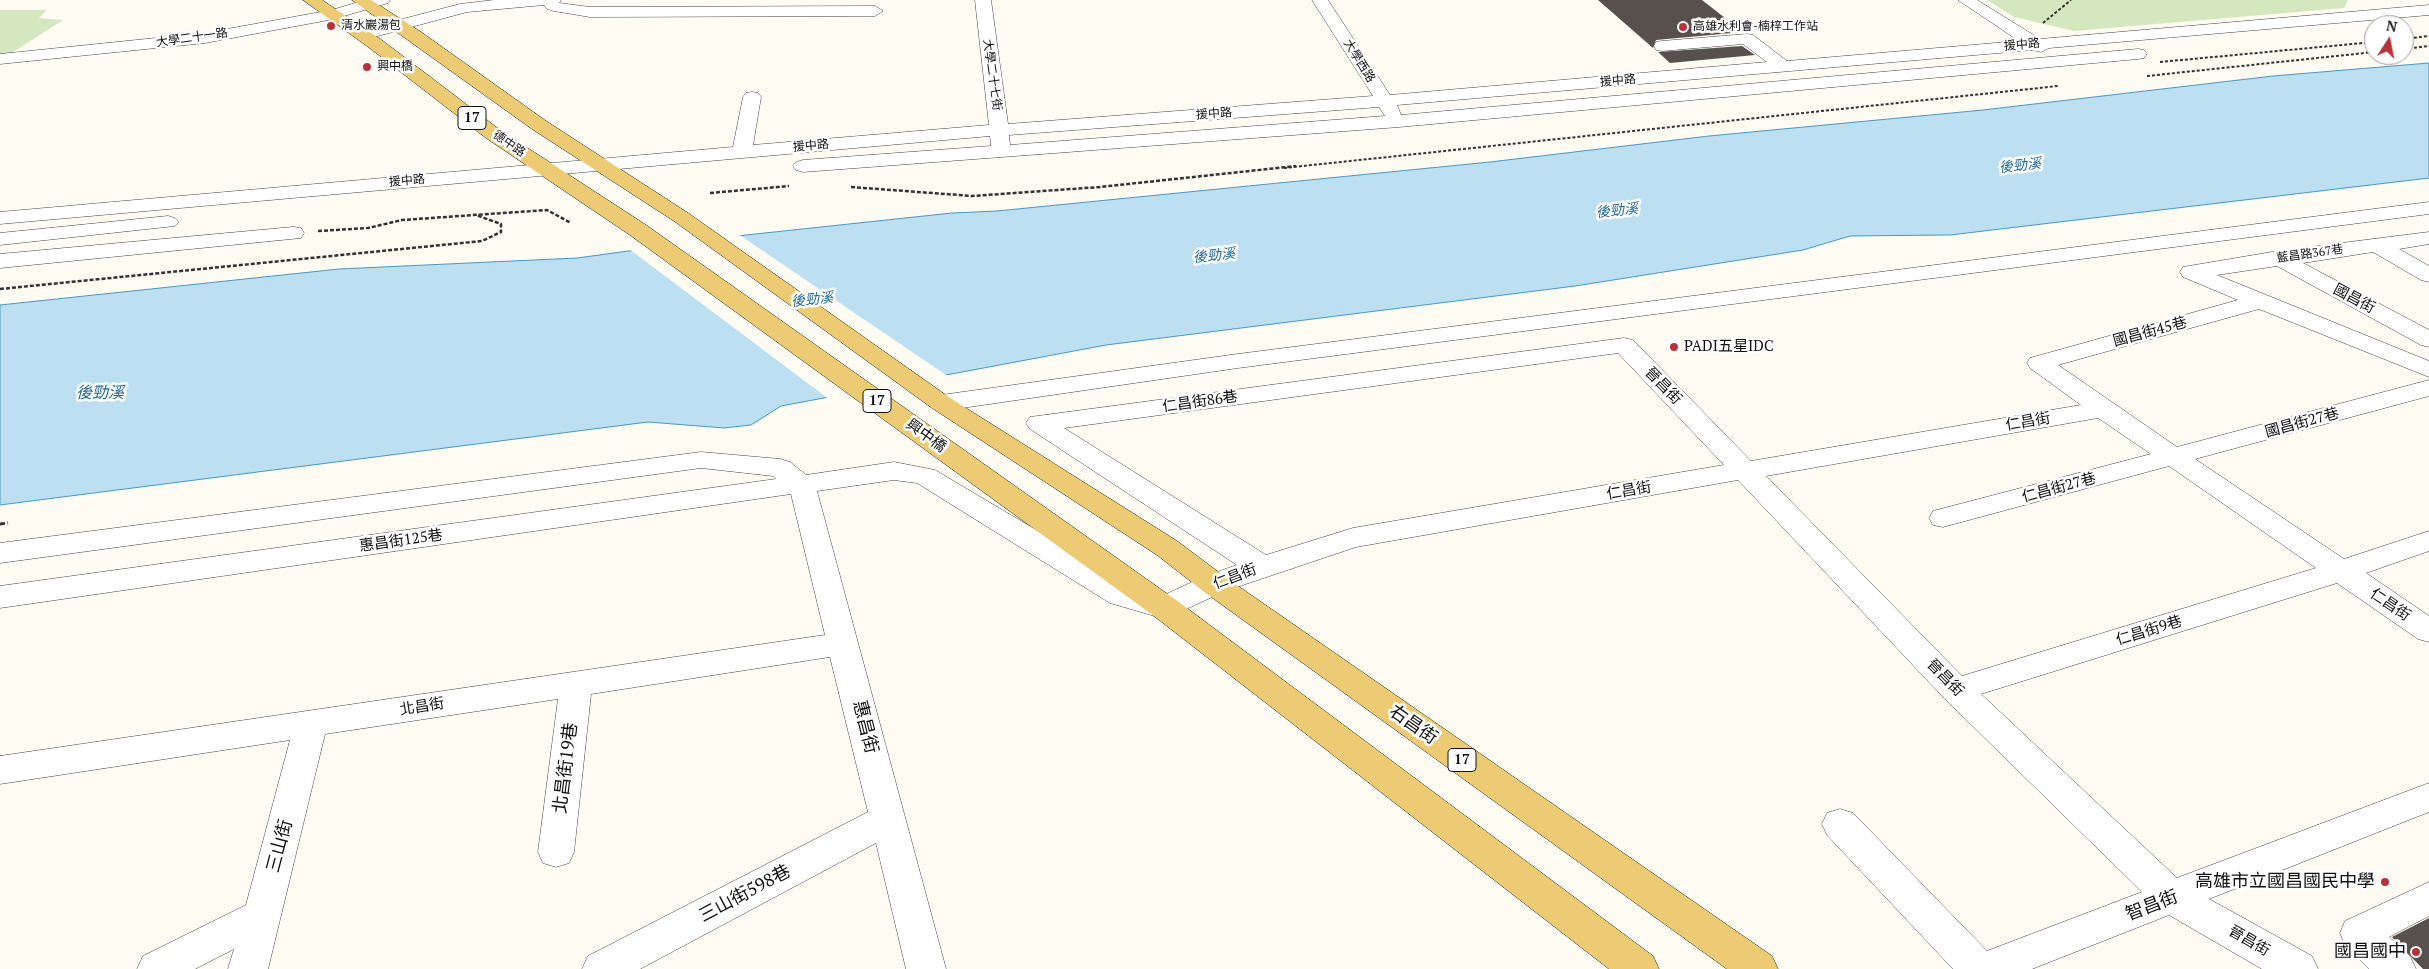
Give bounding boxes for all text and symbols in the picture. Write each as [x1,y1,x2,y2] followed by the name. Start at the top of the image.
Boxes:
[2364,15,2414,65] north arrow
[2385,15,2399,36] text: N
[341,19,401,33] place label: 清水巖湯包
[325,20,337,32] marker: 清水巖湯包
[1693,20,1818,34] place label: 高雄水利會-楠梓工作站
[1677,21,1689,33] marker: 高雄水利會-楠梓工作站
[155,26,229,50] street label: 大學二十一路
[2003,36,2041,54] street label: 援中路
[1340,37,1378,85] street label: 大學西路
[980,38,1004,112] street label: 大學二十七街
[377,60,413,74] place label: 興中橋
[361,61,373,73] marker: 興中橋
[1599,72,1637,90] street label: 援中路
[458,106,486,130] road number: 17
[1196,106,1232,122] street label: 援中路
[490,128,528,160] street label: 德中路
[792,137,830,155] street label: 援中路
[1998,155,2042,177] water label: 後勁溪
[388,172,426,190] street label: 援中路
[1595,200,1639,222] water label: 後勁溪
[2276,242,2344,266] street label: 藍昌路367巷
[1192,245,1236,267] water label: 後勁溪
[2330,280,2378,318] street label: 國昌街
[790,289,834,311] water label: 後勁溪
[2111,313,2189,351] street label: 國昌街45巷
[1684,338,1774,356] place label: PADI五星IDC
[1668,341,1680,353] marker: PADI五星IDC
[1641,364,1685,408] street label: 晉昌街
[76,383,124,403] water label: 後勁溪
[1161,388,1239,416] street label: 仁昌街86巷
[863,390,891,412] road number: 17
[2263,404,2341,442] street label: 國昌街27巷
[2004,409,2052,435] street label: 仁昌街
[903,415,949,457] street label: 興中橋
[2020,469,2098,507] street label: 仁昌街27巷
[1605,478,1653,504] street label: 仁昌街
[358,526,444,556] street label: 惠昌街125巷
[1211,561,1259,593] street label: 仁昌街
[2366,585,2414,625] street label: 仁昌街
[2114,612,2184,650] street label: 仁昌街9巷
[1923,656,1967,700] street label: 晉昌街
[398,695,446,719] street label: 北昌街
[848,698,882,756] street label: 惠昌街
[1385,701,1441,749] street label: 右昌街
[550,721,582,815] street label: 北昌街19巷
[1448,748,1476,772] road number: 17
[263,817,297,875] street label: 三山街
[695,861,795,927] street label: 三山街598巷
[2195,871,2375,893] place label: 高雄市立國昌國民中學
[2379,876,2391,888] marker: 高雄市立國昌國民中學
[2123,886,2181,926] street label: 智昌街
[2225,922,2273,960] street label: 晉昌街
[2334,941,2406,963] place label: 國昌國中
[2410,946,2422,958] marker: 國昌國中

